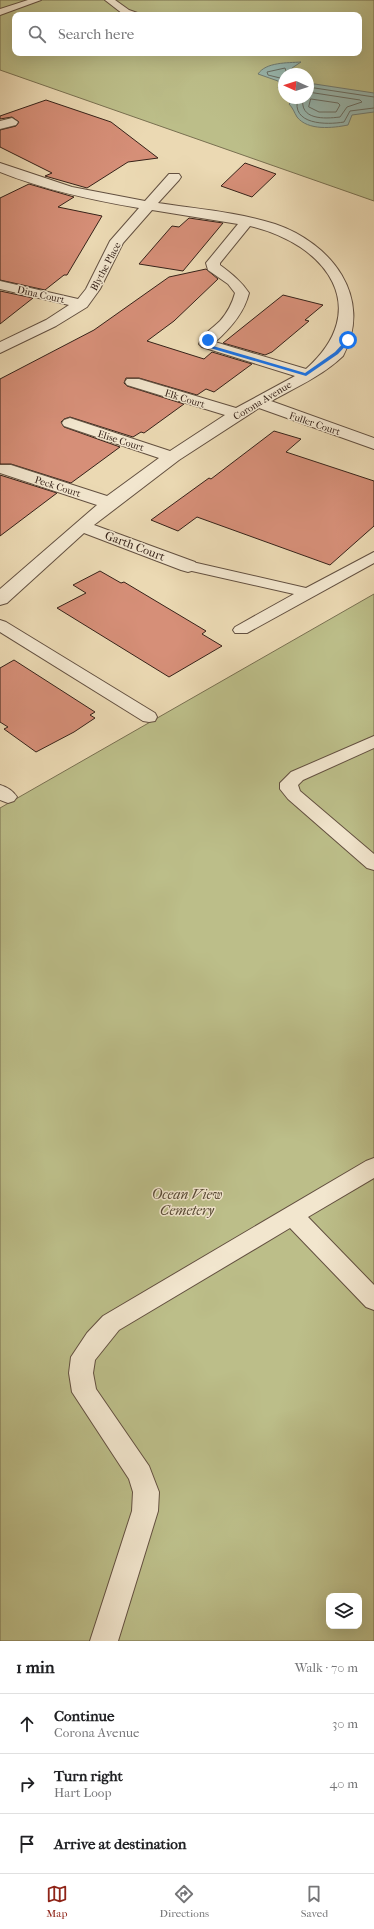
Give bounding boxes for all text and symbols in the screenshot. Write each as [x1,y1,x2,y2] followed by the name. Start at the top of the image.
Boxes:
[12,12,362,56] search box
[26,23,48,45] icon: search
[58,25,134,43] text: Search here
[278,68,314,104] north arrow
[88,240,124,293] street label: Blythe Place
[16,284,66,306] street label: Dina Court
[199,331,217,349] route end
[339,331,357,349] route start
[231,379,294,423] street label: Corona Avenue
[163,387,207,411] street label: Elk Court
[288,410,342,438] street label: Fuller Court
[96,428,146,454] street label: Elise Court
[33,474,83,500] street label: Peck Court
[103,528,168,564] street label: Garth Court
[152,1186,222,1219] park label: Ocean View Cemetery
[326,1593,362,1629] map controls
[326,1593,362,1629] button: layers
[16,1657,55,1677] text: 1 min
[295,1660,358,1675] text: Walk · 70 m
[54,1707,114,1725] text: Continue
[16,1713,38,1735] icon: ahead
[332,1716,358,1731] text: 30 m
[54,1725,140,1740] text: Corona Avenue
[54,1767,123,1785] text: Turn right
[16,1773,38,1795] icon: right
[330,1776,358,1791] text: 40 m
[54,1785,111,1800] text: Hart Loop
[16,1833,38,1855] icon: arrive
[54,1835,186,1853] text: Arrive at destination
[46,1883,68,1920] tab: Map
[160,1883,209,1920] tab: Directions
[301,1883,328,1920] tab: Saved

